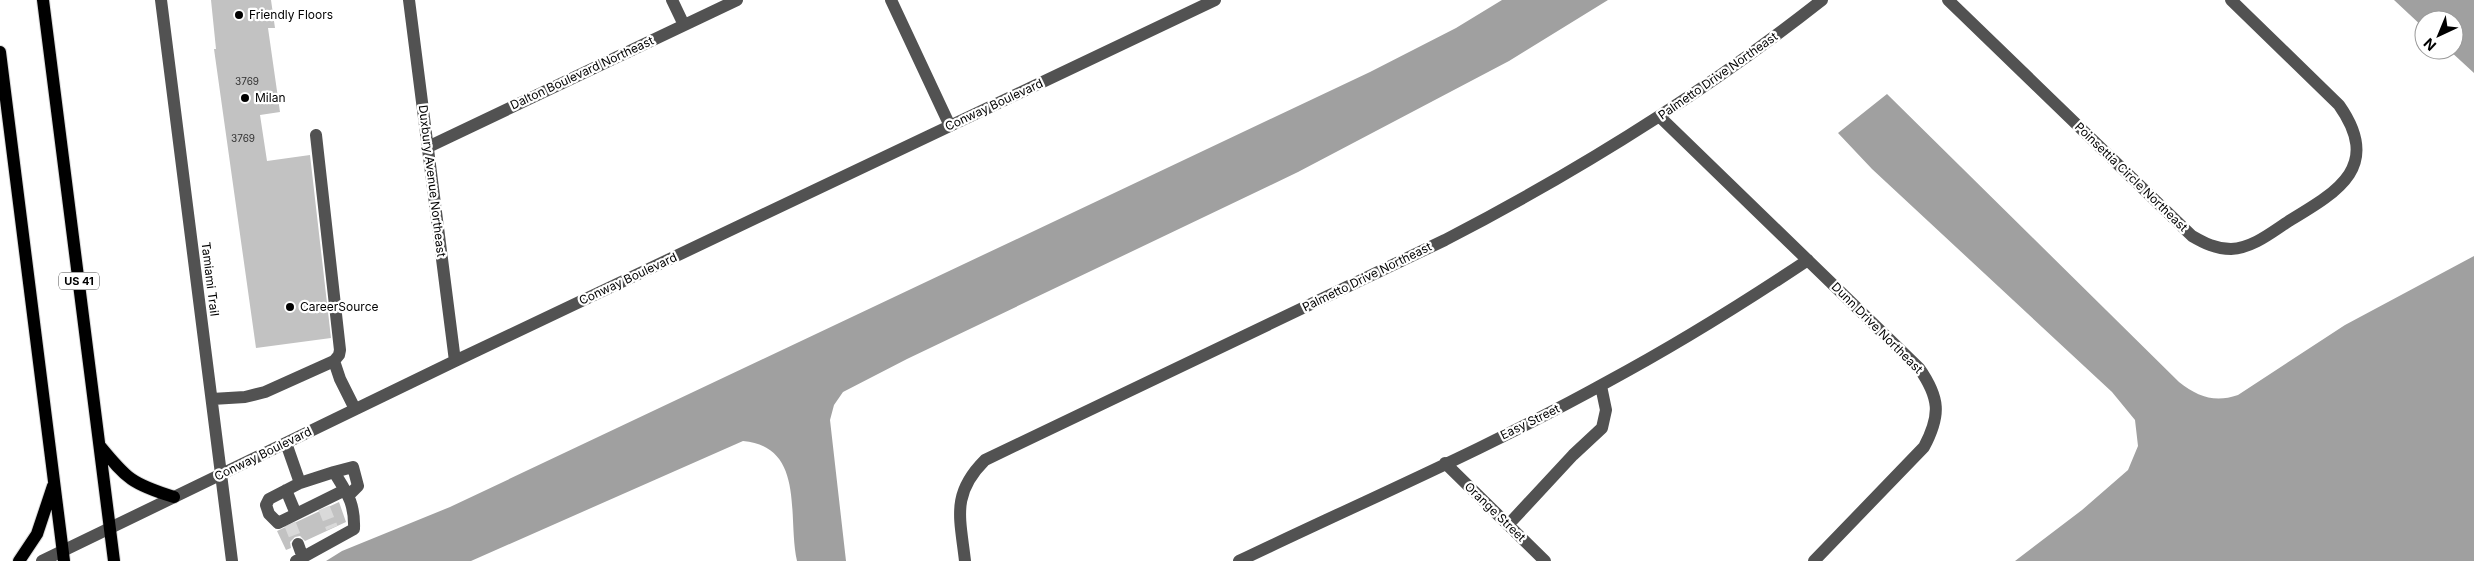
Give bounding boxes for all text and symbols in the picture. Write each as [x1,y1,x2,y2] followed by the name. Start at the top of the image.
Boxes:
[249,7,333,22] place label: Friendly Floors
[233,9,245,21] marker: Friendly Floors
[2414,10,2464,60] north arrow
[1655,29,1780,122] street label: Palmetto Drive Northeast
[508,33,656,112] street label: Dalton Boulevard Northeast
[2420,35,2439,55] text: N
[235,75,259,87] house number: 3769
[942,75,1045,134] street label: Conway Boulevard
[255,90,285,105] place label: Milan
[239,92,251,104] marker: Milan
[416,104,449,258] street label: Duxbury Avenue Northeast
[2072,119,2191,234] street label: Poinsettia Circle Northeast
[231,132,255,144] house number: 3769
[1300,239,1434,314] street label: Palmetto Drive Northeast
[199,241,222,317] street label: Tamiami Trail
[576,249,679,308] street label: Conway Boulevard
[59,272,99,290] road number: US 41
[1829,279,1926,376] street label: Dunn Drive Northeast
[300,299,379,314] place label: CareerSource
[284,301,296,313] marker: CareerSource
[1498,401,1562,442] street label: Easy Street
[212,423,314,484] street label: Conway Boulevard
[1462,479,1529,545] street label: Orange Street

